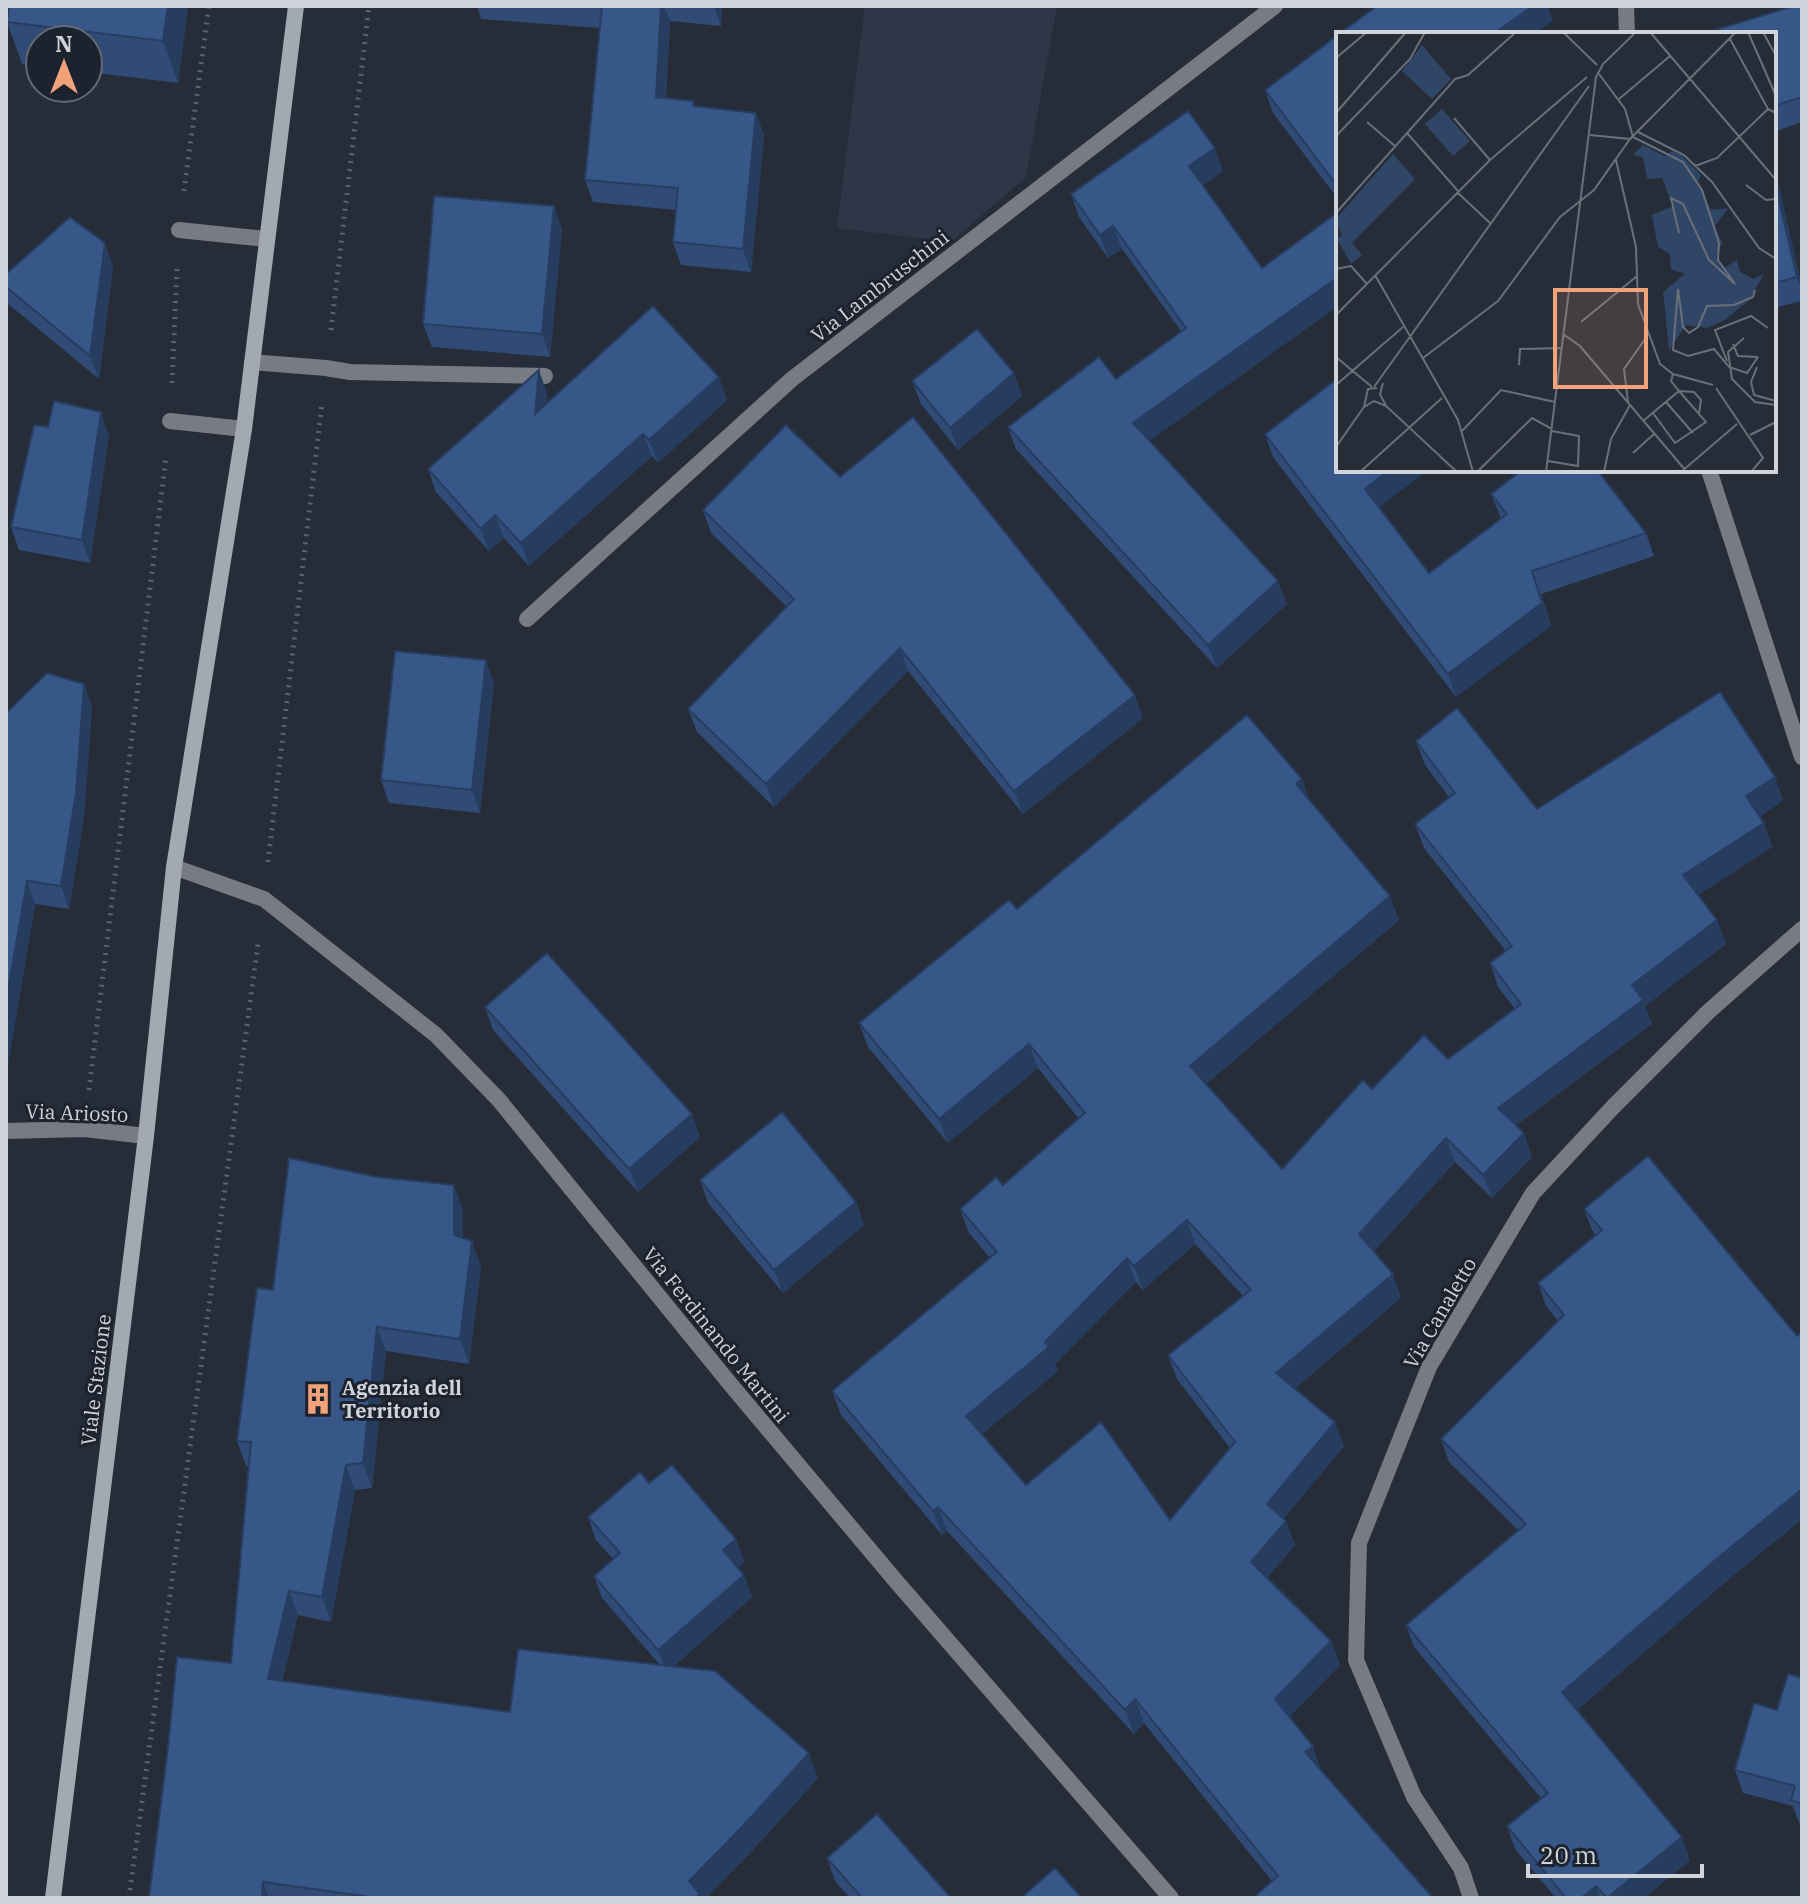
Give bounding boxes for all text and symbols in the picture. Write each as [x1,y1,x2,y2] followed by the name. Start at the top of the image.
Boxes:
[24,24,104,104] north arrow
[55,29,73,58] text: N
[1336,32,1776,472] inset map
[805,223,954,348] street label: Via Lambruschini
[25,1097,129,1128] street label: Via Ariosto
[637,1241,796,1428] street label: Via Ferdinando Martini
[1397,1252,1482,1373] street label: Via Canaletto
[74,1313,117,1447] street label: Viale Stazione
[342,1374,462,1424] place label: Agenzia dell Territorio
[301,1382,335,1416] building icon: Agenzia dell Territorio
[1528,1828,1702,1878] scale bar
[1540,1839,1597,1871] text: 20 m

